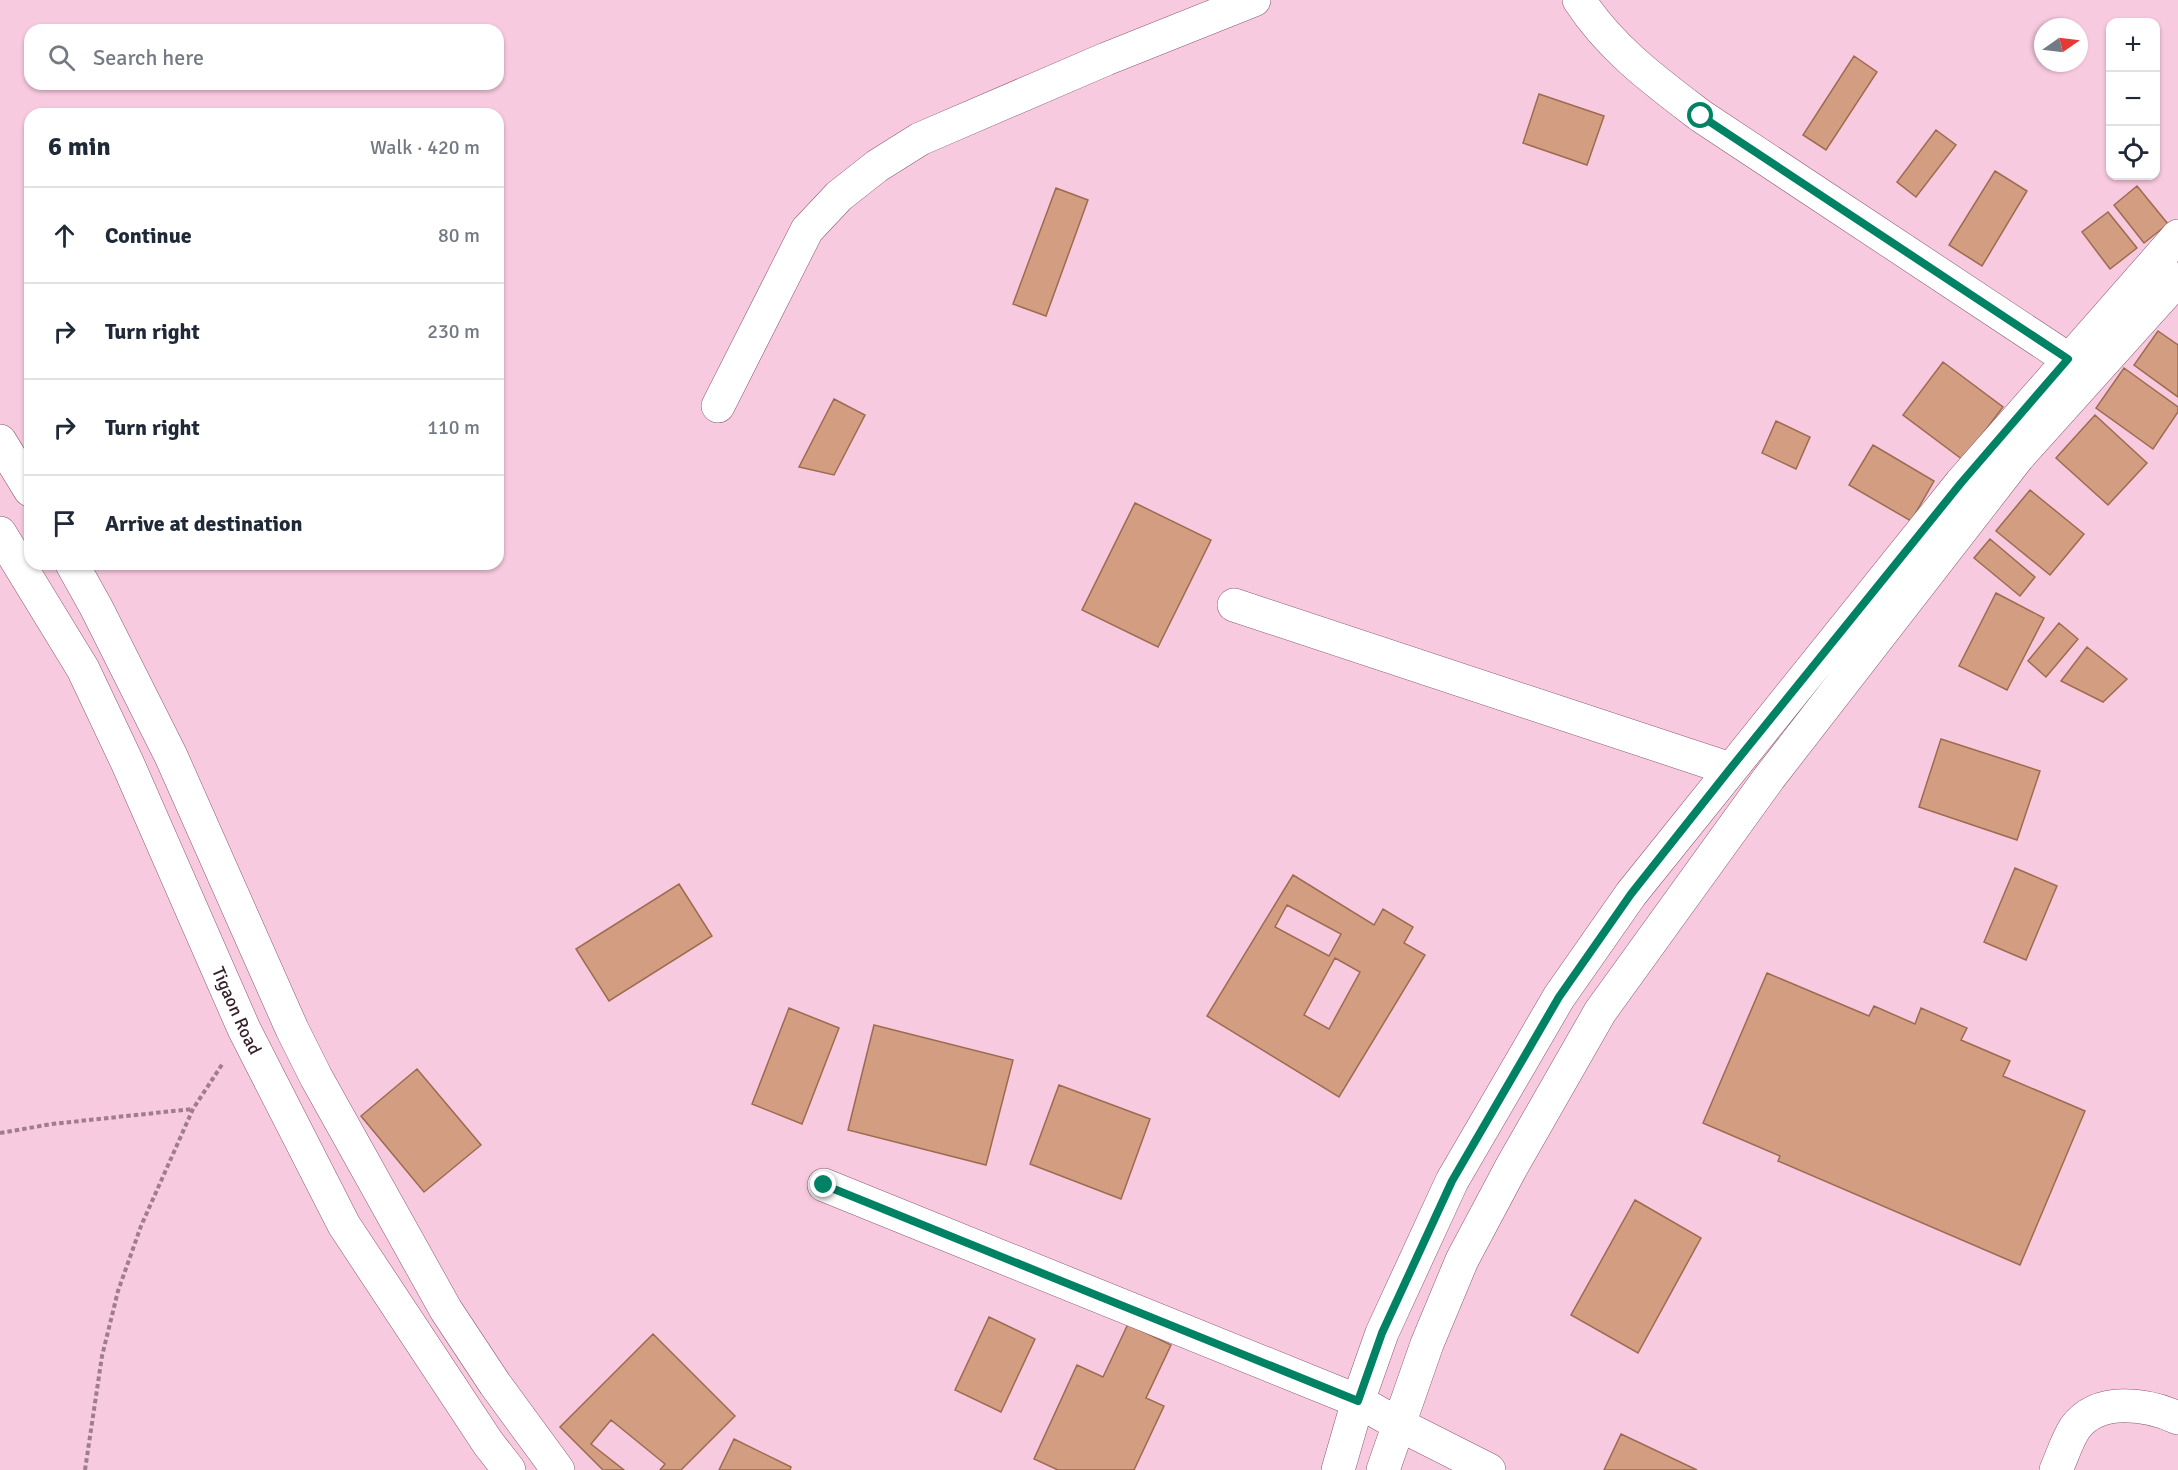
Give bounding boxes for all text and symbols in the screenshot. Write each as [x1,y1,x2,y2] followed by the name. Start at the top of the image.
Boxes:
[2034,18,2088,72] north arrow
[2106,18,2160,180] map controls
[2106,18,2160,72] button: +
[24,24,504,90] search box
[45,41,78,74] icon: search
[93,44,204,71] text: Search here
[2106,72,2160,126] button: −
[1687,102,1713,128] route start
[2106,126,2160,180] button: locate
[48,131,111,163] text: 6 min
[370,135,480,160] text: Walk · 420 m
[48,219,81,252] icon: ahead
[105,222,192,249] text: Continue
[438,223,480,248] text: 80 m
[48,315,81,348] icon: right
[105,318,200,345] text: Turn right
[427,319,480,344] text: 230 m
[48,411,81,444] icon: right
[105,414,200,441] text: Turn right
[427,415,480,440] text: 110 m
[48,507,81,540] icon: arrive
[105,510,302,537] text: Arrive at destination
[207,963,266,1058] street label: Tigaon Road
[810,1171,836,1197] route end

